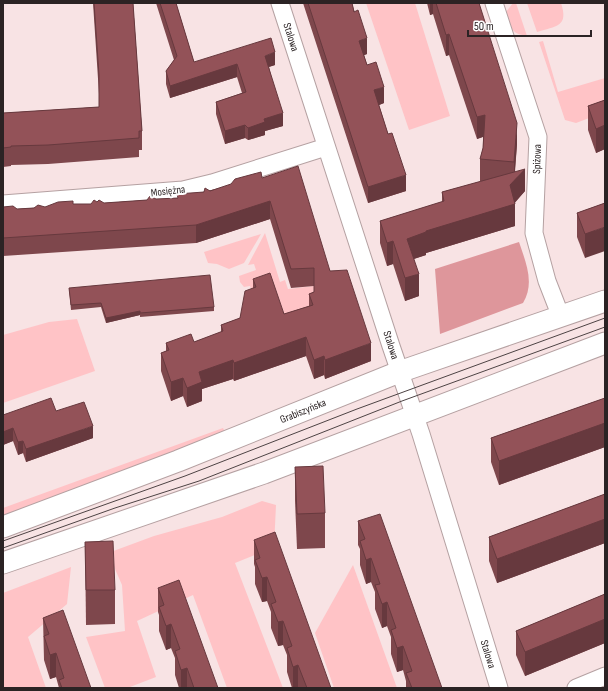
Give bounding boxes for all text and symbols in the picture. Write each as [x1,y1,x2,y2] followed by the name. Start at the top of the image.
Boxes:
[468,12,591,38] scale bar
[474,19,494,34] text: 50 m
[280,21,302,53] street label: Stalowa
[530,144,544,174] street label: Spiżowa
[150,182,186,200] street label: Mosiężna
[380,329,402,361] street label: Stalowa
[278,396,328,426] street label: Grabiszyńska
[478,638,498,670] street label: Stalowa

